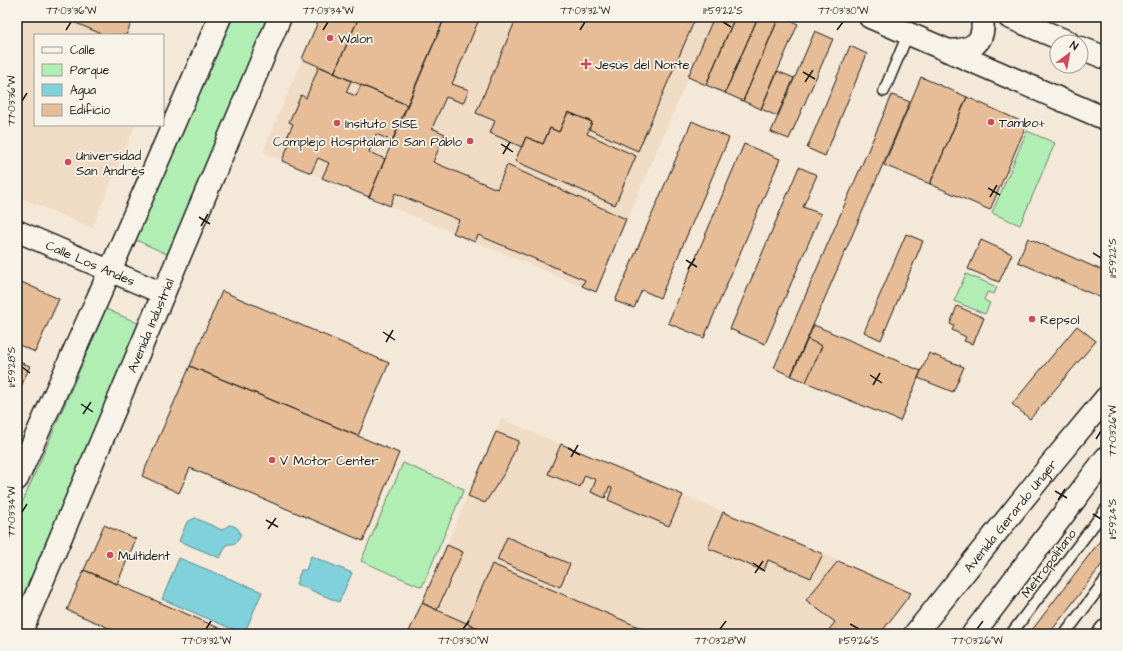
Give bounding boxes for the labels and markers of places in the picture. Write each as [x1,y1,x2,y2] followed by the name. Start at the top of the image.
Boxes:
[338,30,373,48] place label: Walon
[325,33,335,43] marker: Walon
[595,56,690,74] place label: Jesús del Norte
[580,58,592,70] marker: Jesús del Norte
[999,114,1045,132] place label: Tambo+
[345,115,418,133] place label: Insituto SISE
[986,117,996,127] marker: Tambo+
[332,118,342,128] marker: Insituto SISE
[273,133,463,151] place label: Complejo Hospitalario San Pablo
[465,136,475,146] marker: Complejo Hospitalario San Pablo
[76,147,145,180] place label: Universidad San Andrés
[63,157,73,167] marker: Universidad San Andrés
[1040,311,1079,329] place label: Repsol
[1027,314,1037,324] marker: Repsol
[280,452,379,470] place label: V Motor Center
[267,455,277,465] marker: V Motor Center
[118,547,171,565] place label: Multident
[105,550,115,560] marker: Multident

